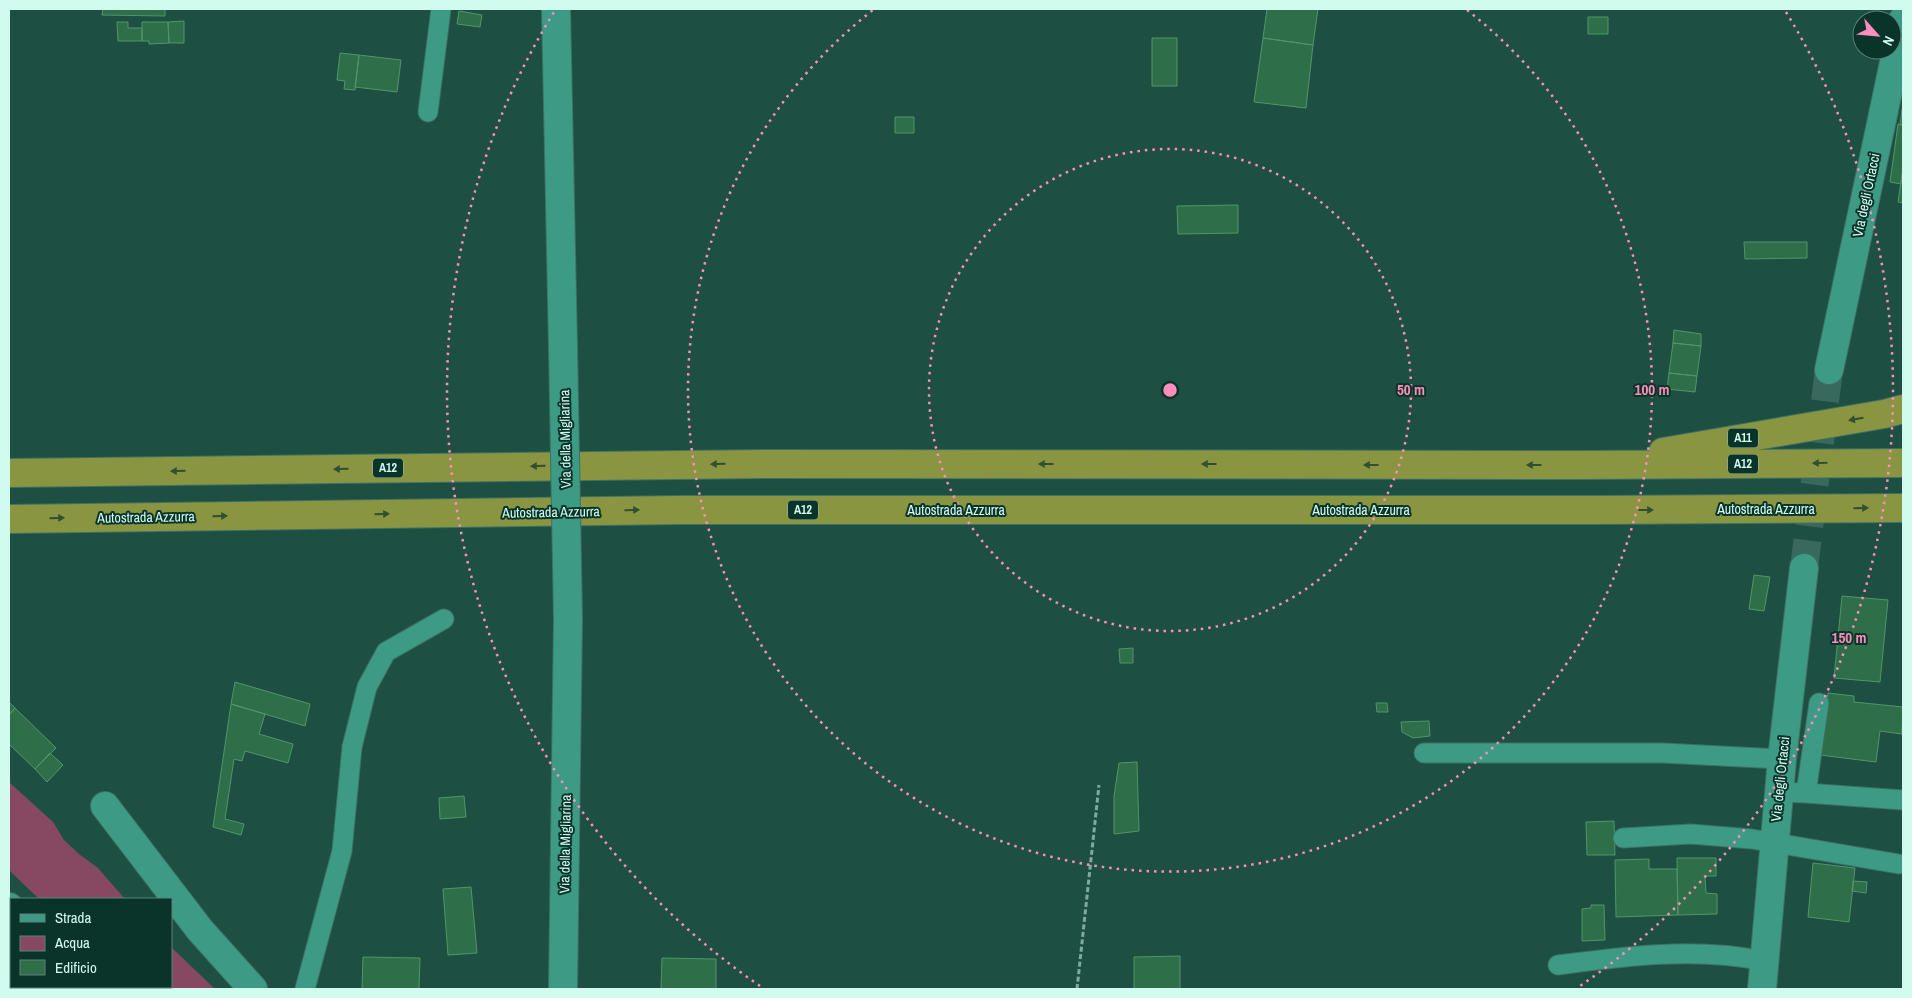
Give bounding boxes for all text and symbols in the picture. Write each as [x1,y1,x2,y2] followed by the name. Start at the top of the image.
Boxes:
[1852,10,1902,60] north arrow
[1879,33,1898,49] text: N
[1848,151,1884,239] street label: Via degli Ortacci
[1397,379,1425,400] text: 50 m
[1635,379,1669,400] text: 100 m
[1161,381,1179,399] centre of rings
[555,389,575,489] street label: Via della Migliarina
[1847,415,1863,423] one-way arrow
[1728,428,1758,448] road number: A11
[1728,454,1758,474] road number: A12
[373,458,403,478] road number: A12
[710,460,726,468] one-way arrow
[1038,460,1054,468] one-way arrow
[1200,460,1216,468] one-way arrow
[1811,460,1827,468] one-way arrow
[1363,461,1379,469] one-way arrow
[1525,461,1541,469] one-way arrow
[530,462,546,470] one-way arrow
[333,465,349,473] one-way arrow
[170,467,186,475] one-way arrow
[788,500,818,520] road number: A12
[1716,500,1815,518] street label: Autostrada Azzurra
[906,501,1005,519] street label: Autostrada Azzurra
[1311,501,1410,519] street label: Autostrada Azzurra
[501,502,601,522] street label: Autostrada Azzurra
[1853,504,1869,512] one-way arrow
[625,506,641,514] one-way arrow
[1638,506,1654,514] one-way arrow
[96,507,196,527] street label: Autostrada Azzurra
[375,510,391,518] one-way arrow
[212,512,228,520] one-way arrow
[50,514,66,522] one-way arrow
[1832,627,1866,648] text: 150 m
[1767,736,1793,822] street label: Via degli Ortacci
[555,794,575,894] street label: Via della Migliarina
[10,898,172,988] legend
[55,907,91,928] text: Strada
[54,932,90,953] text: Acqua
[55,957,97,978] text: Edificio

